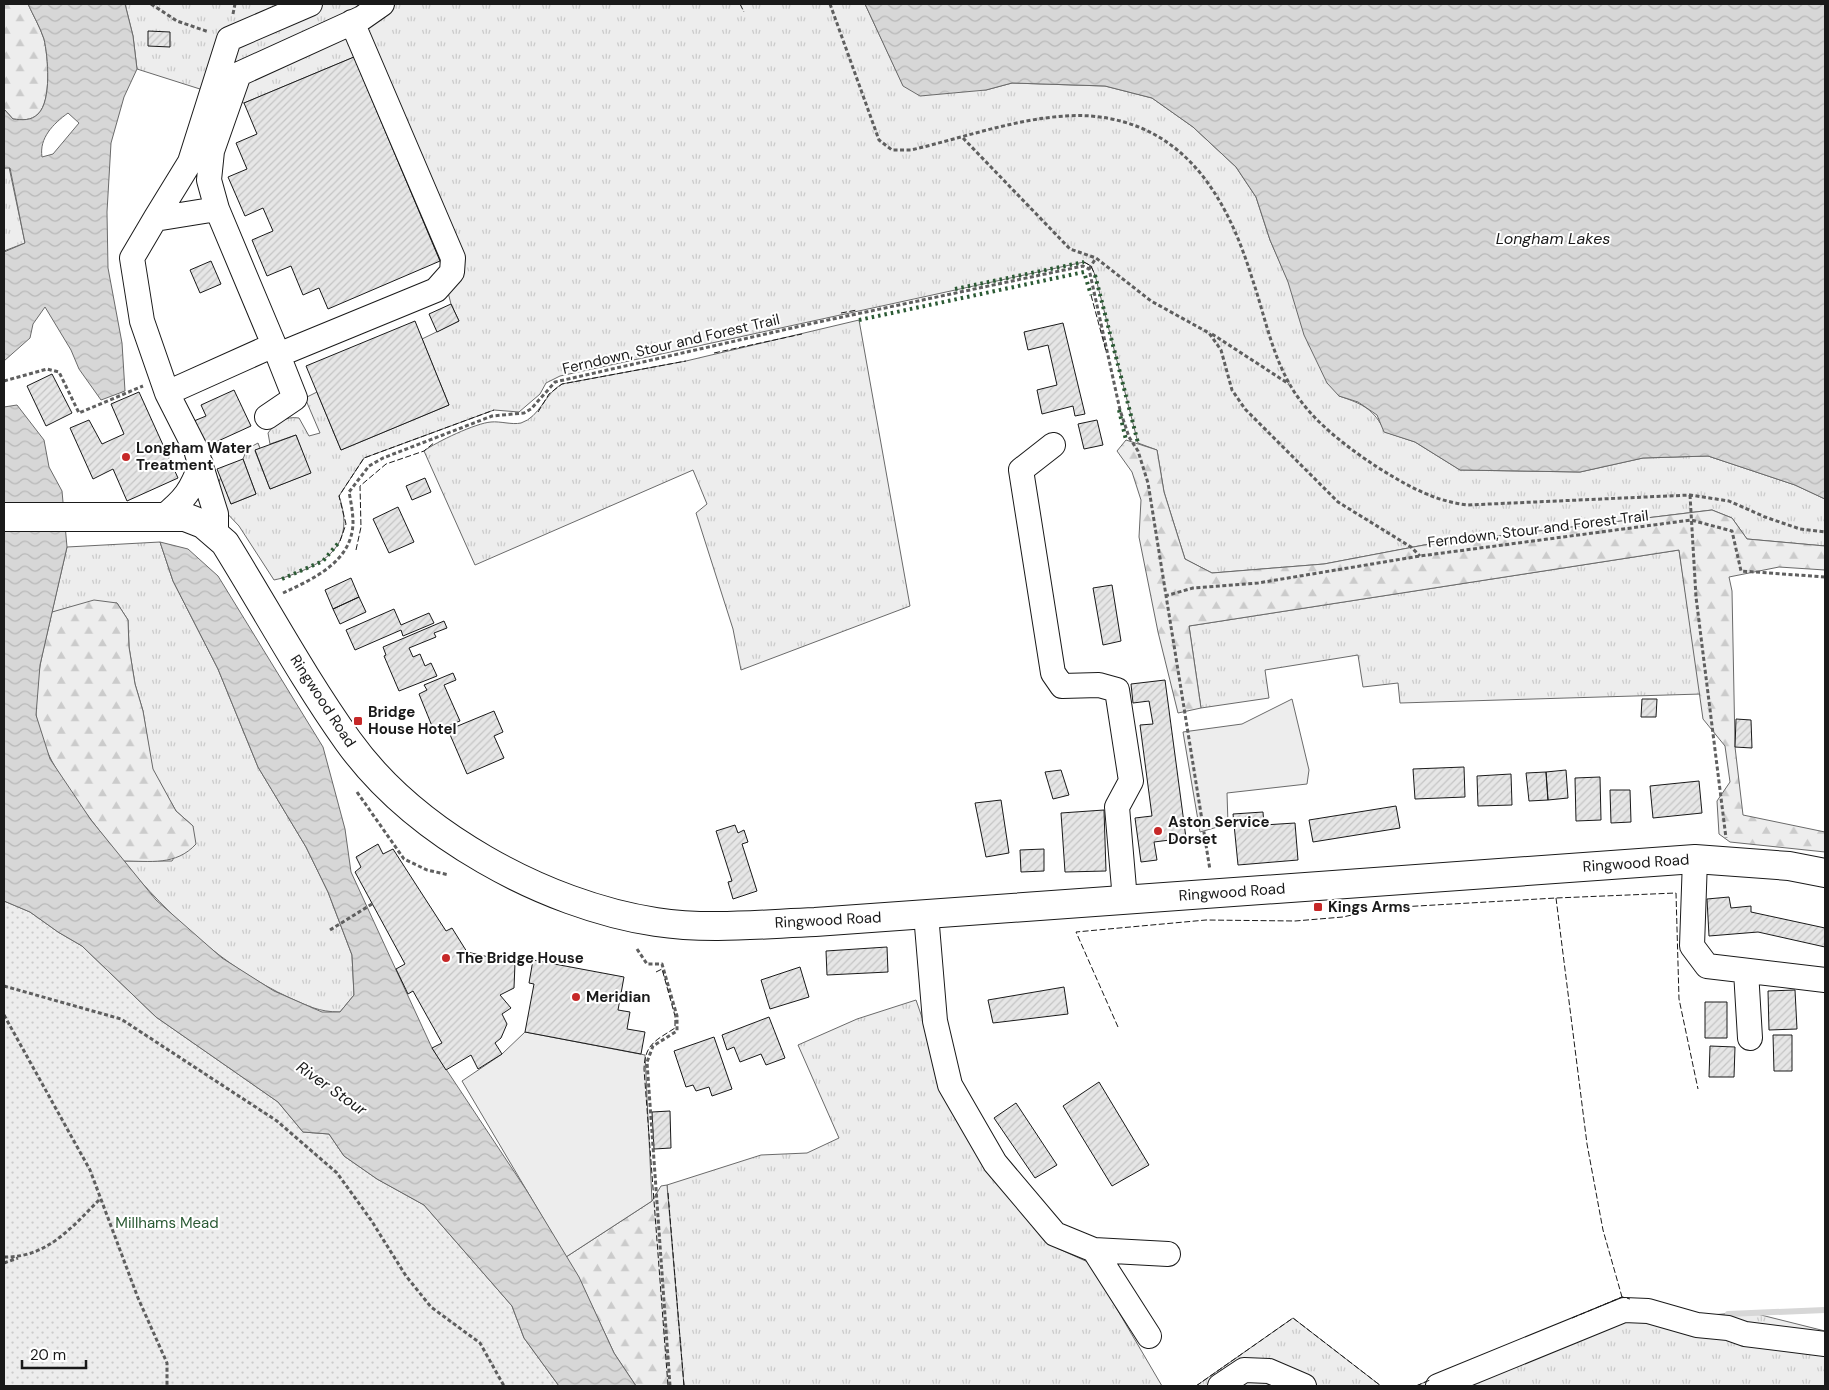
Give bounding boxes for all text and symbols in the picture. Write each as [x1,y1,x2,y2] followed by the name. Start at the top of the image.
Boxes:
[1496,228,1610,249] water label: Longham Lakes
[560,309,782,379] street label: Ferndown, Stour and Forest Trail
[136,438,252,475] place label: Longham Water Treatment
[120,451,132,463] marker: Longham Water Treatment
[1426,506,1650,552] street label: Ferndown, Stour and Forest Trail
[286,651,360,751] street label: Ringwood Road
[368,702,457,739] place label: Bridge House Hotel
[352,715,364,727] marker: Bridge House Hotel
[1168,812,1270,849] place label: Aston Service Dorset
[1152,825,1164,837] marker: Aston Service Dorset
[1582,849,1690,877] street label: Ringwood Road
[1178,878,1286,906] street label: Ringwood Road
[1328,897,1410,917] place label: Kings Arms
[1312,901,1324,913] marker: Kings Arms
[774,907,882,933] street label: Ringwood Road
[456,948,584,968] place label: The Bridge House
[440,952,452,964] marker: The Bridge House
[586,987,651,1007] place label: Meridian
[570,991,582,1003] marker: Meridian
[292,1056,372,1121] water label: River Stour
[115,1213,219,1233] park label: Millhams Mead
[22,1338,86,1370] scale bar
[30,1345,66,1365] text: 20 m

